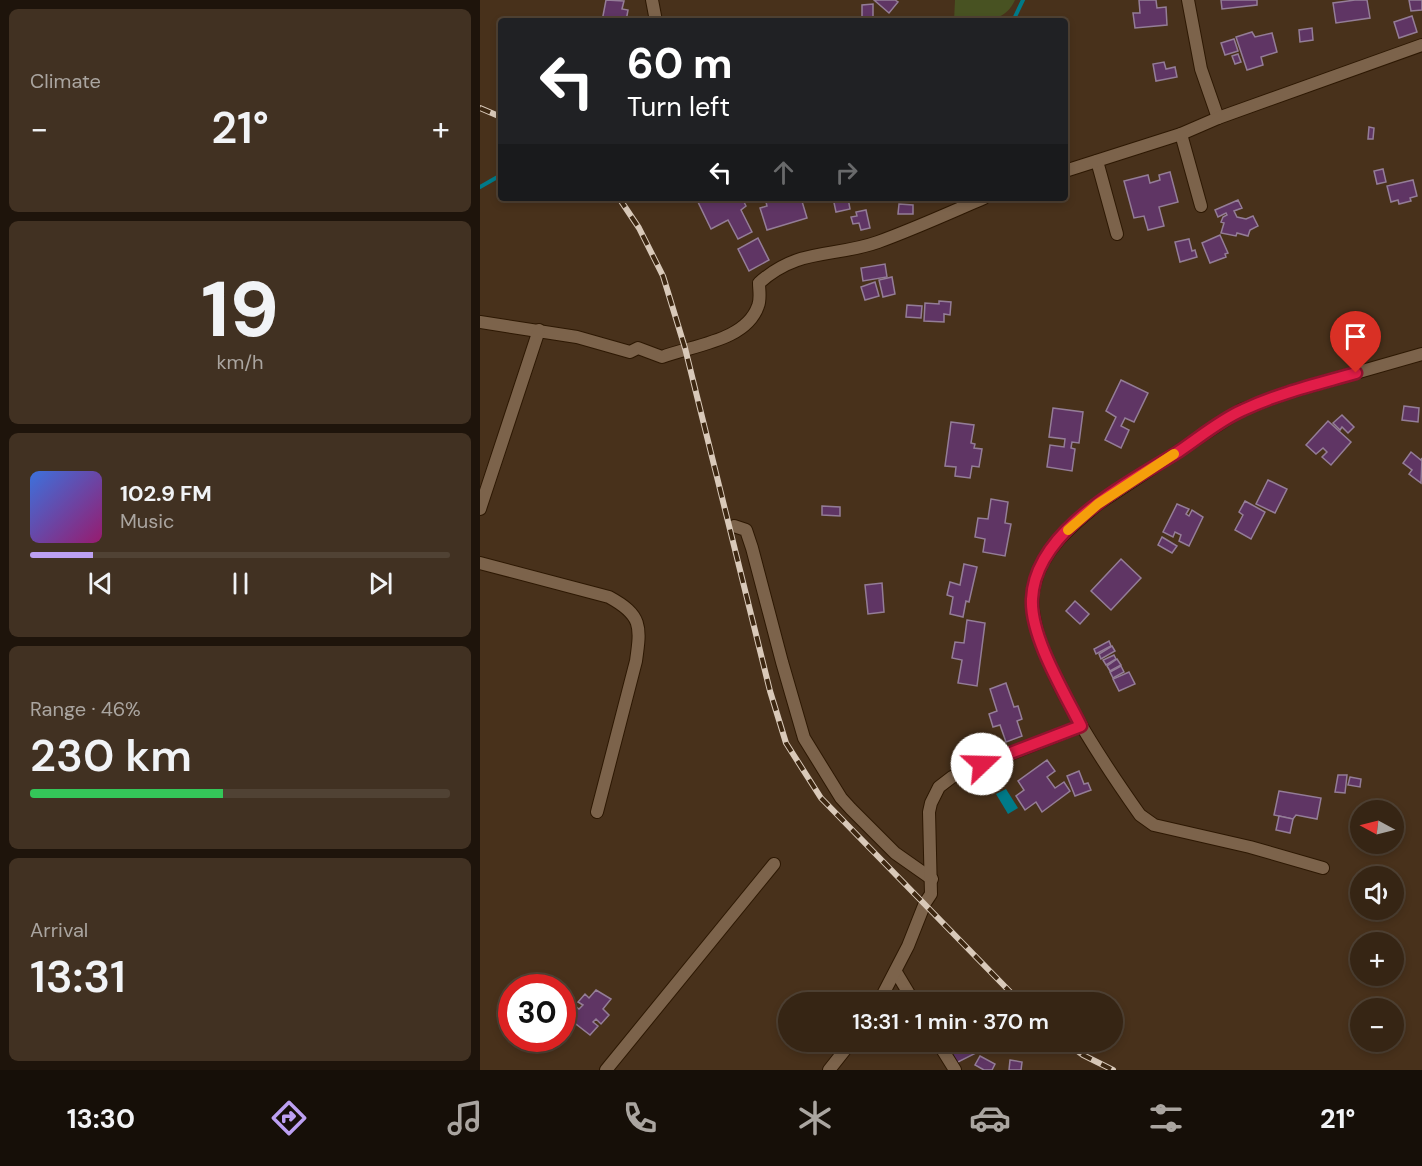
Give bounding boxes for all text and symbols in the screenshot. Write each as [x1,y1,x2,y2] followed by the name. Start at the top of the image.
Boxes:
[627,36,733,91] text: 60 m
[528,42,606,120] icon: left
[30,68,101,94] text: Climate
[627,89,730,124] text: Turn left
[211,98,269,157] text: 21°
[30,107,48,150] text: −
[432,107,450,150] text: +
[704,156,737,189] icon: left
[767,156,800,189] icon: ahead
[830,156,863,189] icon: right
[201,259,279,360] text: 19
[1330,311,1381,373] pin
[1339,320,1372,353] icon: arrive
[216,349,264,375] text: km/h
[120,479,212,508] text: 102.9 FM
[120,508,175,534] text: Music
[84,567,117,600] icon: previous
[224,567,257,600] icon: pause
[364,567,397,600] icon: next
[30,696,141,722] text: Range · 46%
[30,726,192,785] text: 230 km
[950,732,1014,796] position arrow
[1350,800,1404,854] north arrow
[1350,800,1404,1052] map controls
[1350,866,1404,920] button: sound
[30,917,88,943] text: Arrival
[1350,932,1404,986] button: +
[30,947,126,1006] text: 13:31
[498,974,576,1052] speed limit sign: 30
[1350,998,1404,1052] button: −
[852,1007,1049,1036] text: 13:31 · 1 min · 370 m
[268,1097,310,1139] icon: directions
[444,1097,486,1139] icon: music
[619,1097,661,1139] icon: phone
[794,1097,836,1139] icon: climate
[969,1097,1011,1139] icon: car
[1145,1097,1187,1139] icon: filters
[67,1101,135,1136] text: 13:30
[1320,1101,1355,1136] text: 21°

